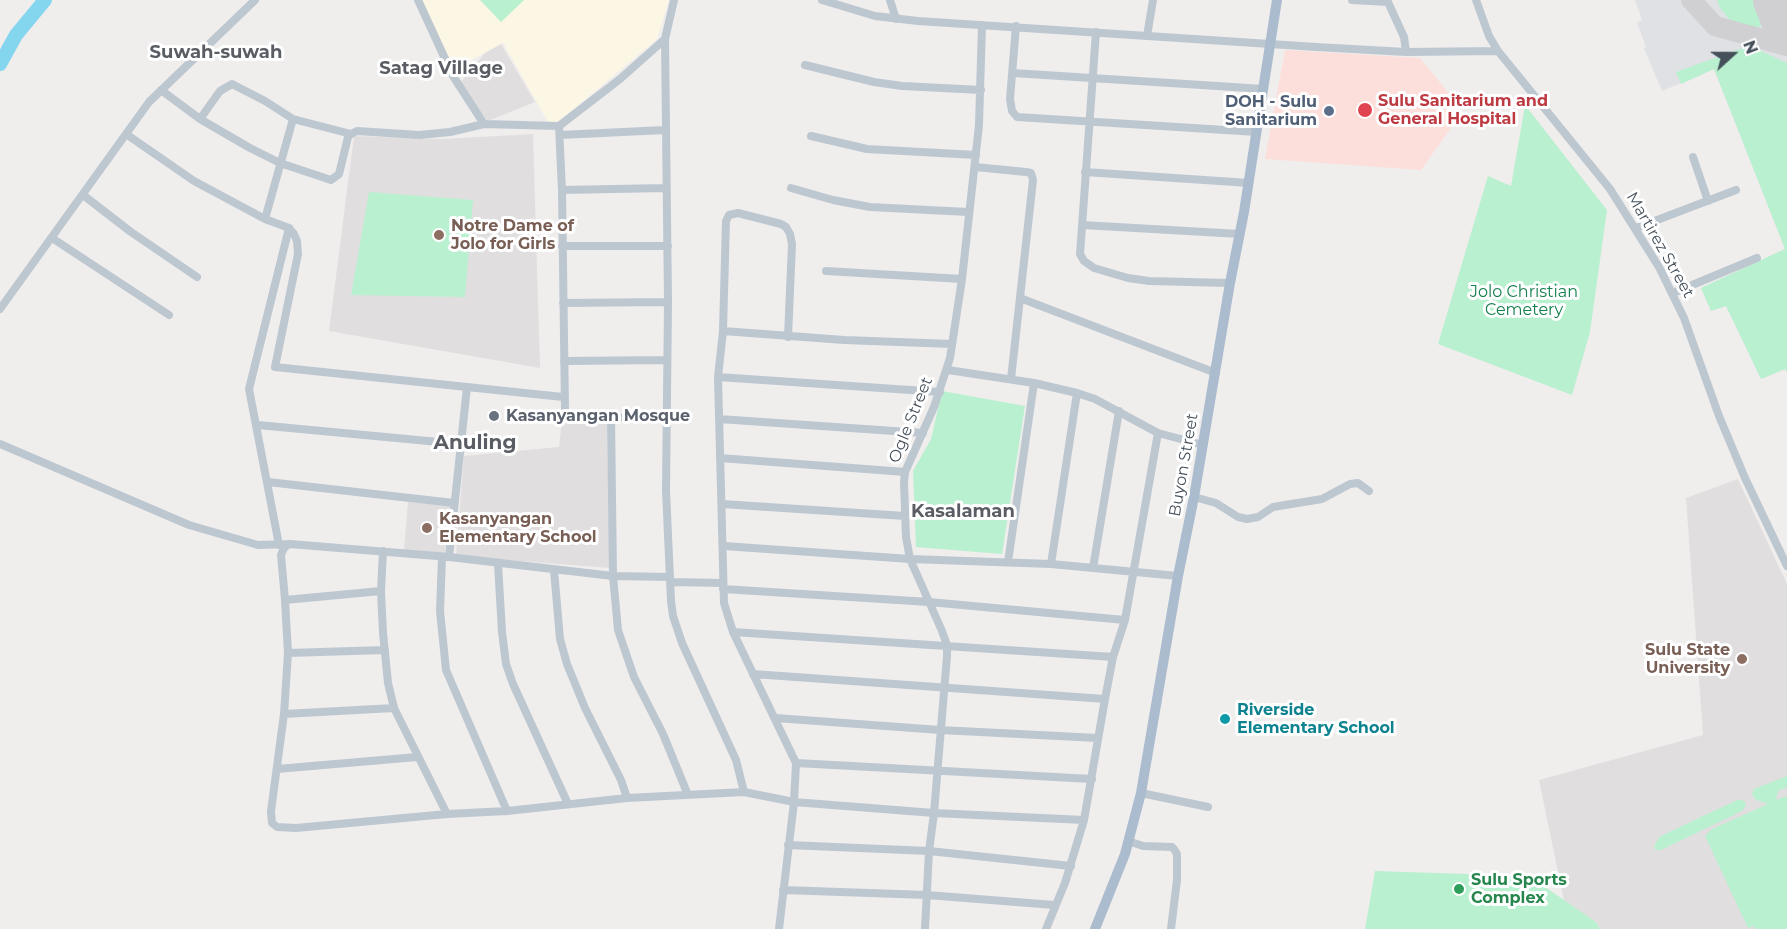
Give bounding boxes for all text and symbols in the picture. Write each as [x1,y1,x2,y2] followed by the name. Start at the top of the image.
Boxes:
[1703,24,1763,84] north arrow
[1739,38,1761,57] text: N
[150,42,282,64] district label: Suwah-suwah
[379,58,503,80] district label: Satag Village
[1378,91,1548,129] place label: Sulu Sanitarium and General Hospital
[1225,92,1317,130] place label: DOH - Sulu Sanitarium
[1356,101,1374,119] marker: Sulu Sanitarium and General Hospital
[1322,104,1336,118] marker: DOH - Sulu Sanitarium
[1622,189,1698,301] street label: Martirez Street
[451,216,574,254] place label: Notre Dame of Jolo for Girls
[432,228,446,242] marker: Notre Dame of Jolo for Girls
[1470,282,1578,320] park label: Jolo Christian Cemetery
[885,374,937,466] street label: Ogle Street
[506,406,690,426] place label: Kasanyangan Mosque
[487,409,501,423] marker: Kasanyangan Mosque
[1165,412,1203,518] street label: Buyon Street
[434,431,516,455] district label: Anuling
[911,501,1015,523] district label: Kasalaman
[439,509,597,547] place label: Kasanyangan Elementary School
[420,521,434,535] marker: Kasanyangan Elementary School
[1645,640,1730,678] place label: Sulu State University
[1735,652,1749,666] marker: Sulu State University
[1237,700,1395,738] place label: Riverside Elementary School
[1218,712,1232,726] marker: Riverside Elementary School
[1471,870,1567,908] place label: Sulu Sports Complex
[1452,882,1466,896] marker: Sulu Sports Complex

